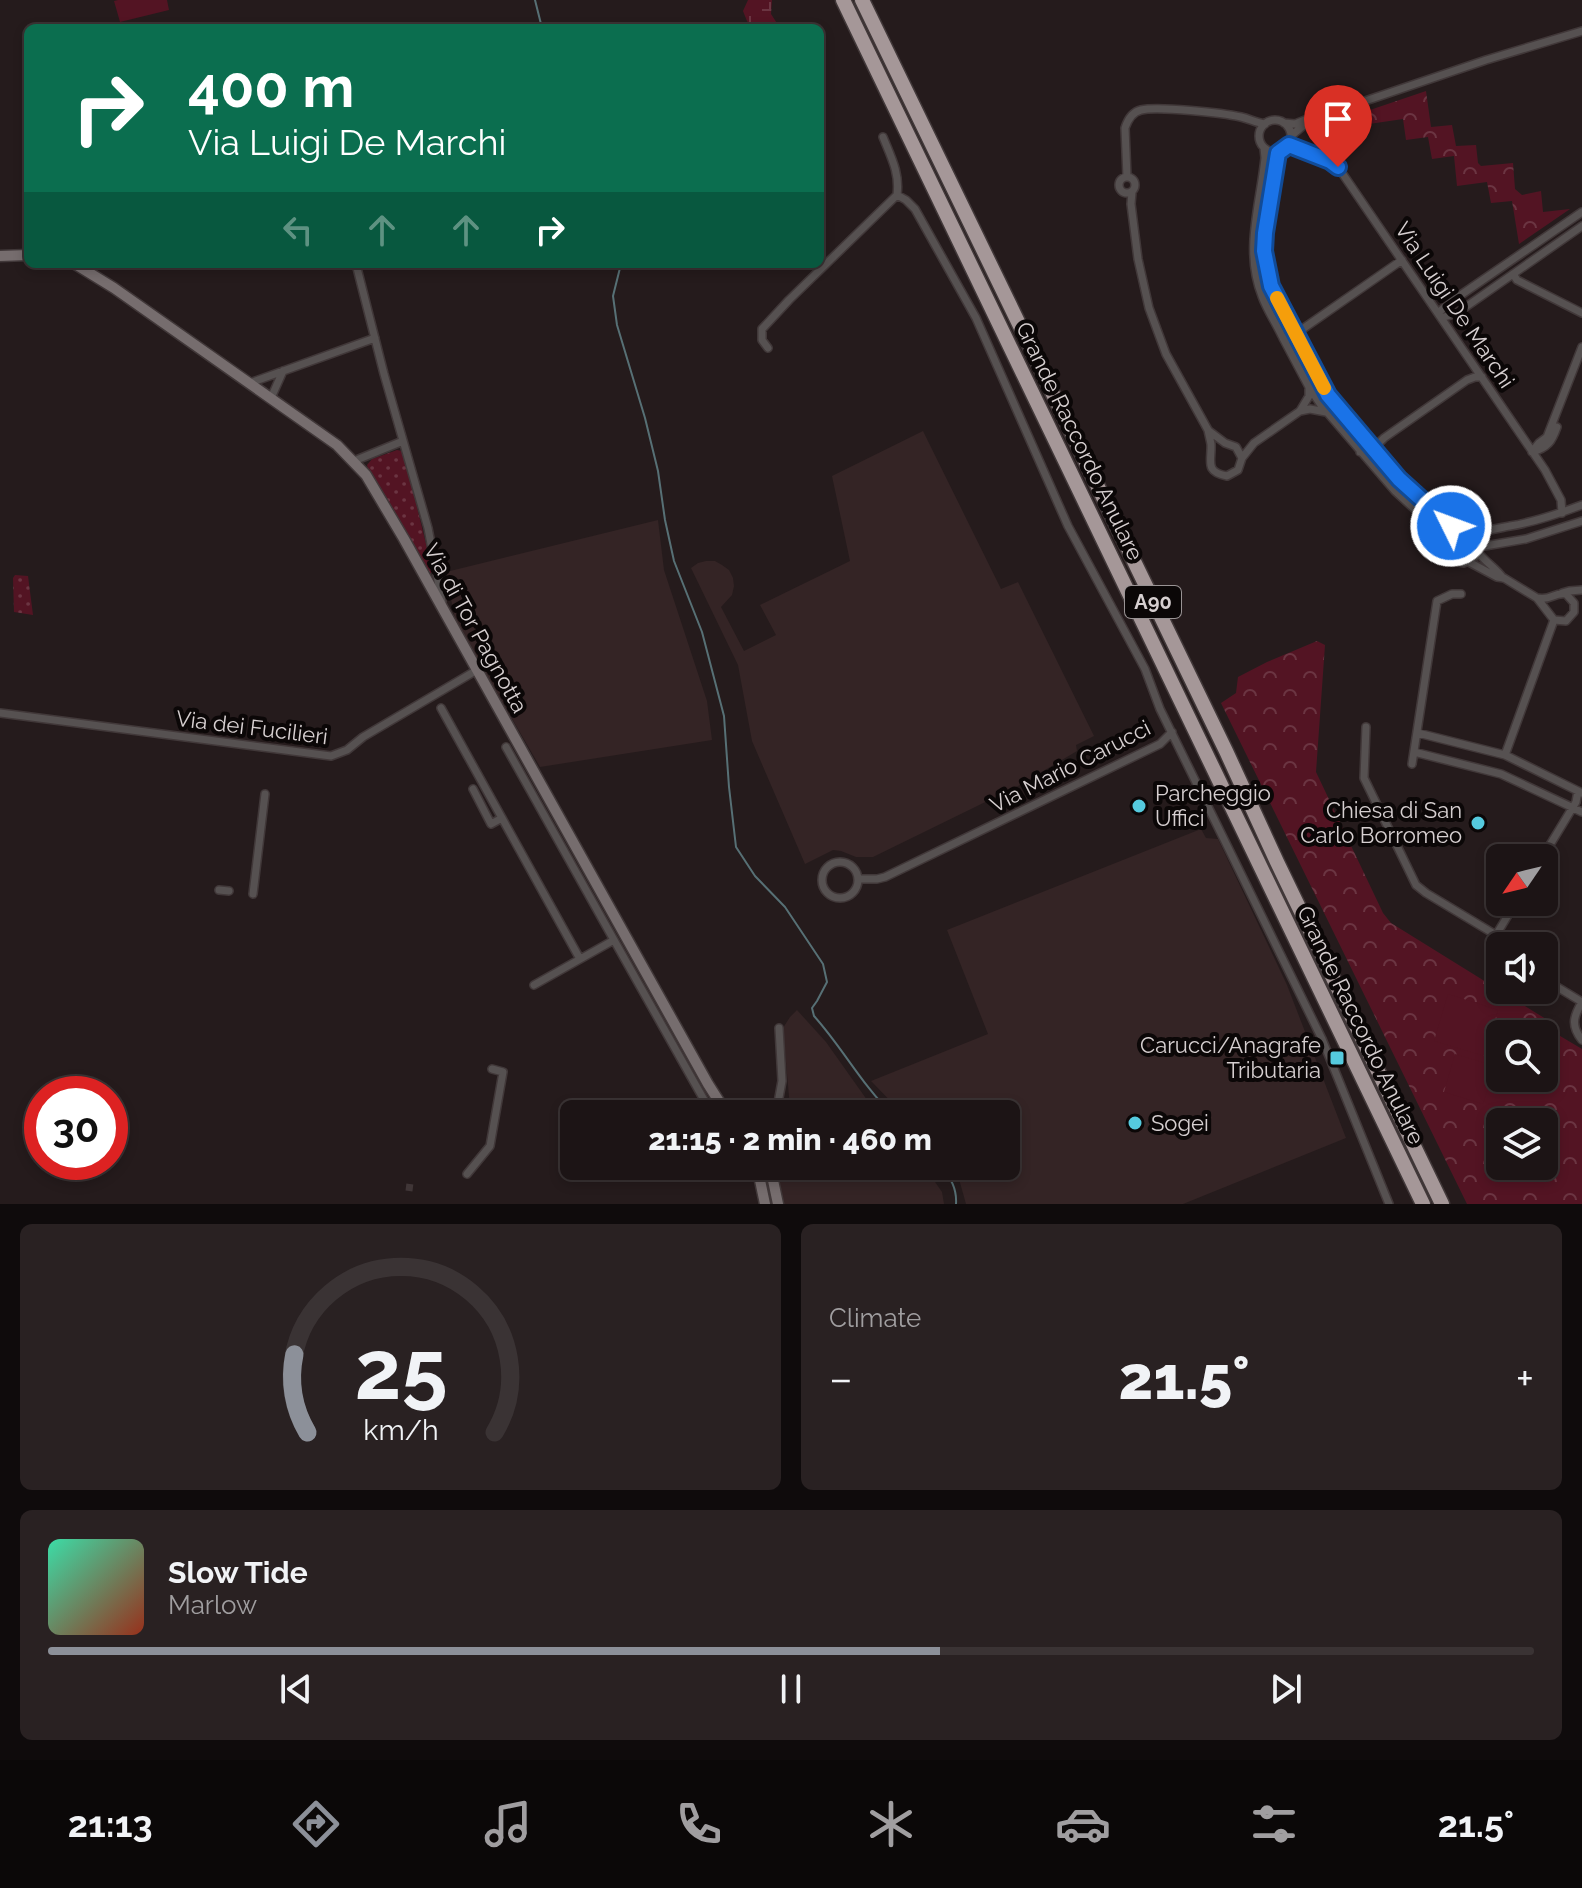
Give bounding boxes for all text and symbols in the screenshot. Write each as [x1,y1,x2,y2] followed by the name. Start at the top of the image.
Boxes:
[188,54,354,120] text: 400 m
[56,56,160,160] icon: right
[1304,85,1372,167] pin
[1316,97,1360,141] icon: arrive
[188,121,506,163] text: Via Luigi De Marchi
[276,208,320,252] icon: left
[360,208,404,252] icon: ahead
[444,208,488,252] icon: ahead
[528,208,572,252] icon: right
[1390,217,1520,393] street label: Via Luigi De Marchi
[1011,318,1149,564] street label: Grande Raccordo Anulare
[1409,484,1493,568] position arrow
[419,539,533,717] street label: Via di Tor Pagnotta
[1125,586,1181,618] road number: A90
[175,705,329,749] street label: Via dei Fucilieri
[985,714,1155,818] street label: Via Mario Carucci
[1155,780,1271,831] place label: Parcheggio Uffici
[1130,797,1148,815] marker: Parcheggio Uffici
[1300,797,1462,848] place label: Chiesa di San Carlo Borromeo
[1469,814,1487,832] marker: Chiesa di San Carlo Borromeo
[1486,844,1558,916] north arrow
[1486,844,1558,1180] map controls
[1292,902,1430,1148] street label: Grande Raccordo Anulare
[1486,932,1558,1004] button: sound
[1486,1020,1558,1092] button: search
[1140,1032,1321,1083] place label: Carucci/Anagrafe Tributaria
[1328,1049,1346,1067] marker: Carucci/Anagrafe Tributaria
[24,1076,128,1180] speed limit sign: 30
[1486,1108,1558,1180] button: layers
[1151,1110,1209,1136] place label: Sogei
[1126,1114,1144,1132] marker: Sogei
[648,1122,932,1157] text: 21:15 · 2 min · 460 m
[829,1303,921,1333] text: Climate
[354,1321,447,1418] text: 25
[1119,1343,1250,1413] text: 21.5°
[829,1353,853,1404] text: −
[1516,1353,1534,1404] text: +
[363,1413,438,1447] text: km/h
[168,1555,308,1590] text: Slow Tide
[168,1590,257,1620] text: Marlow
[274,1667,318,1711] icon: previous
[769,1667,813,1711] icon: pause
[1264,1667,1308,1711] icon: next
[288,1796,344,1852] icon: directions
[480,1796,536,1852] icon: music
[671,1796,727,1852] icon: phone
[863,1796,919,1852] icon: climate
[1055,1796,1111,1852] icon: car
[1246,1796,1302,1852] icon: filters
[68,1803,153,1845] text: 21:13
[1438,1803,1514,1845] text: 21.5°

